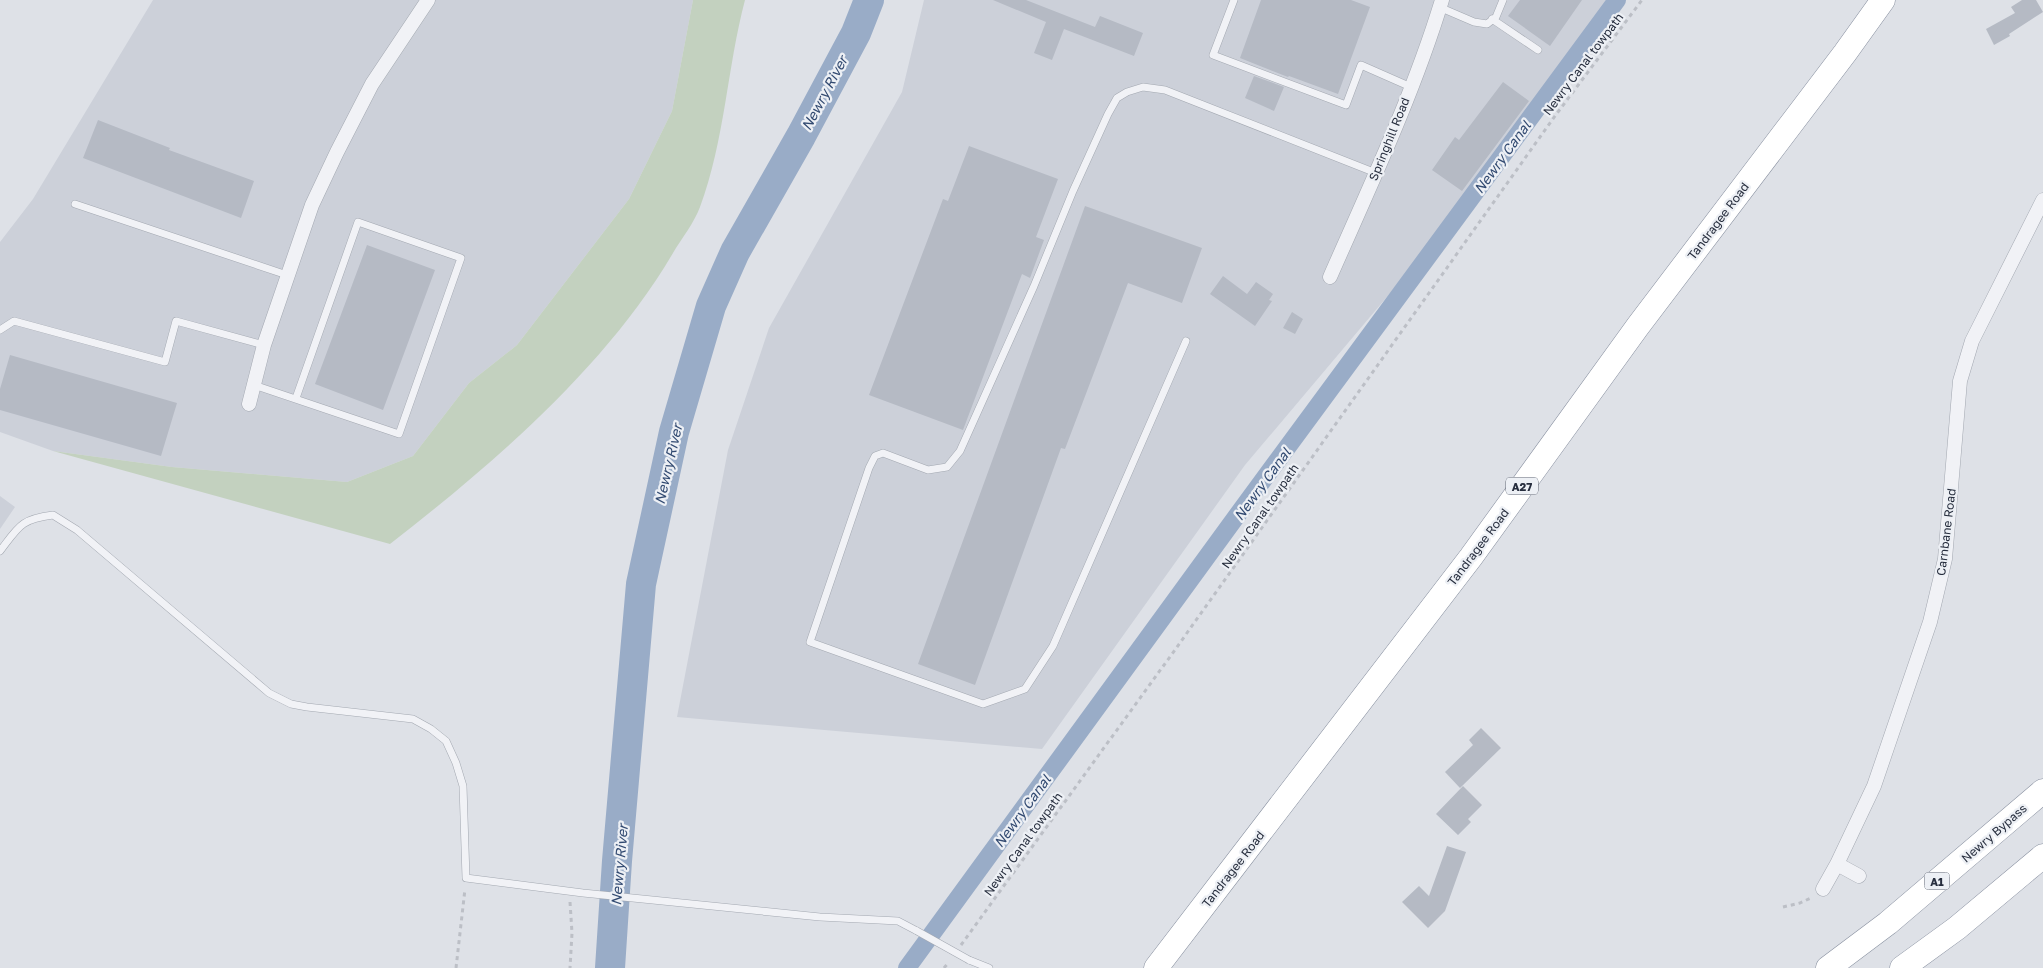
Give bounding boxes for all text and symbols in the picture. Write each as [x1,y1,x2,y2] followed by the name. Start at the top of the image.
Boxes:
[1540,10,1626,118] street label: Newry Canal towpath
[797,51,852,133] water label: Newry River
[1365,95,1413,183] street label: Springhill Road
[1470,117,1534,197] water label: Newry Canal
[1684,179,1752,263] street label: Tandragee Road
[651,420,686,506] water label: Newry River
[1230,444,1294,524] water label: Newry Canal
[1218,461,1302,571] street label: Newry Canal towpath
[1506,478,1538,494] road number: A27
[1933,487,1959,577] street label: Carnbane Road
[1444,505,1512,589] street label: Tandragee Road
[990,771,1054,851] water label: Newry Canal
[980,789,1066,899] street label: Newry Canal towpath
[1958,800,2030,866] street label: Newry Bypass
[607,821,631,906] water label: Newry River
[1198,828,1268,910] street label: Tandragee Road
[1924,872,1950,889] road number: A1

